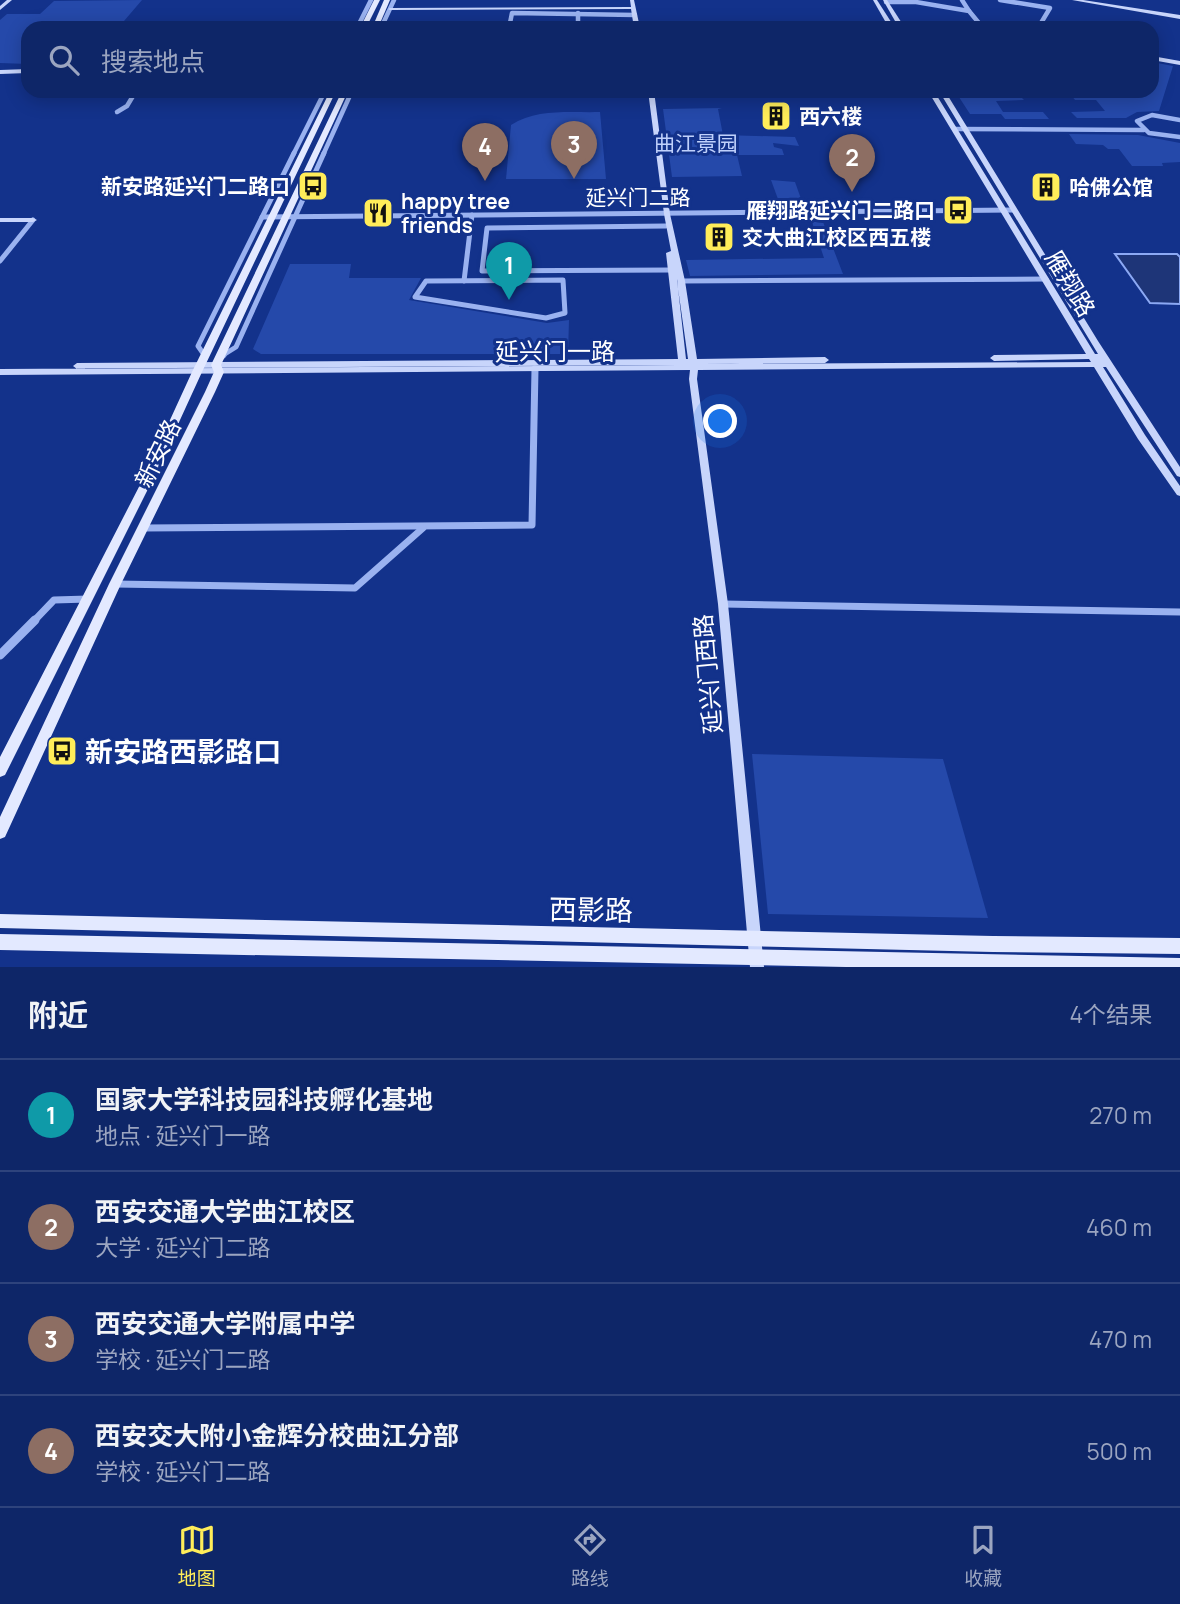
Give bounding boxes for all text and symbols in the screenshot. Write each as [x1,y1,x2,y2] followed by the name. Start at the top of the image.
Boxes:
[21,21,1159,98] search box
[45,41,83,79] icon: search
[101,43,205,79] text: 搜索地点
[759,99,793,133] building icon: 西六楼
[799,102,862,130] place label: 西六楼
[551,121,597,179] pin: 3
[462,123,508,181] pin: 4
[654,129,738,157] park label: 曲江景园
[829,134,875,192] pin: 2
[296,169,330,203] bus stop icon: 新安路延兴门二路口
[1029,170,1063,204] building icon: 哈佛公馆
[101,172,290,200] place label: 新安路延兴门二路口
[1069,173,1153,201] place label: 哈佛公馆
[586,183,691,211] street label: 延兴门二路
[401,187,510,239] place label: happy tree friends
[941,193,975,227] bus stop icon: 雁翔路延兴门二路口
[361,196,395,230] restaurant icon: happy tree friends
[746,196,935,224] place label: 雁翔路延兴门二路口
[702,220,736,254] building icon: 交大曲江校区西五楼
[742,223,931,251] place label: 交大曲江校区西五楼
[486,242,532,300] pin: 1
[1038,244,1104,322] street label: 雁翔路
[495,334,615,367] street label: 延兴门一路
[703,404,737,438] your location
[126,413,188,493] street label: 新安路
[685,613,729,735] street label: 延兴门西路
[85,732,281,770] place label: 新安路西影路口
[45,734,79,768] bus stop icon: 新安路西影路口
[549,889,633,929] street label: 西影路
[28,994,88,1035] text: 附近
[1069,998,1152,1030] text: 4个结果
[95,1081,433,1117] text: 国家大学科技园科技孵化基地
[46,1099,56,1131] text: 1
[1089,1099,1152,1131] text: 270 m
[95,1119,270,1151] text: 地点 · 延兴门一路
[95,1193,355,1229] text: 西安交通大学曲江校区
[44,1211,58,1243] text: 2
[1086,1211,1152,1243] text: 460 m
[95,1231,270,1263] text: 大学 · 延兴门二路
[95,1305,355,1341] text: 西安交通大学附属中学
[44,1323,58,1355] text: 3
[1089,1323,1152,1355] text: 470 m
[95,1343,270,1375] text: 学校 · 延兴门二路
[95,1417,459,1453] text: 西安交大附小金辉分校曲江分部
[44,1435,58,1467] text: 4
[1087,1435,1152,1467] text: 500 m
[95,1455,270,1487] text: 学校 · 延兴门二路
[178,1521,216,1591] tab: 地图
[571,1521,609,1591] tab: 路线
[964,1521,1002,1591] tab: 收藏

